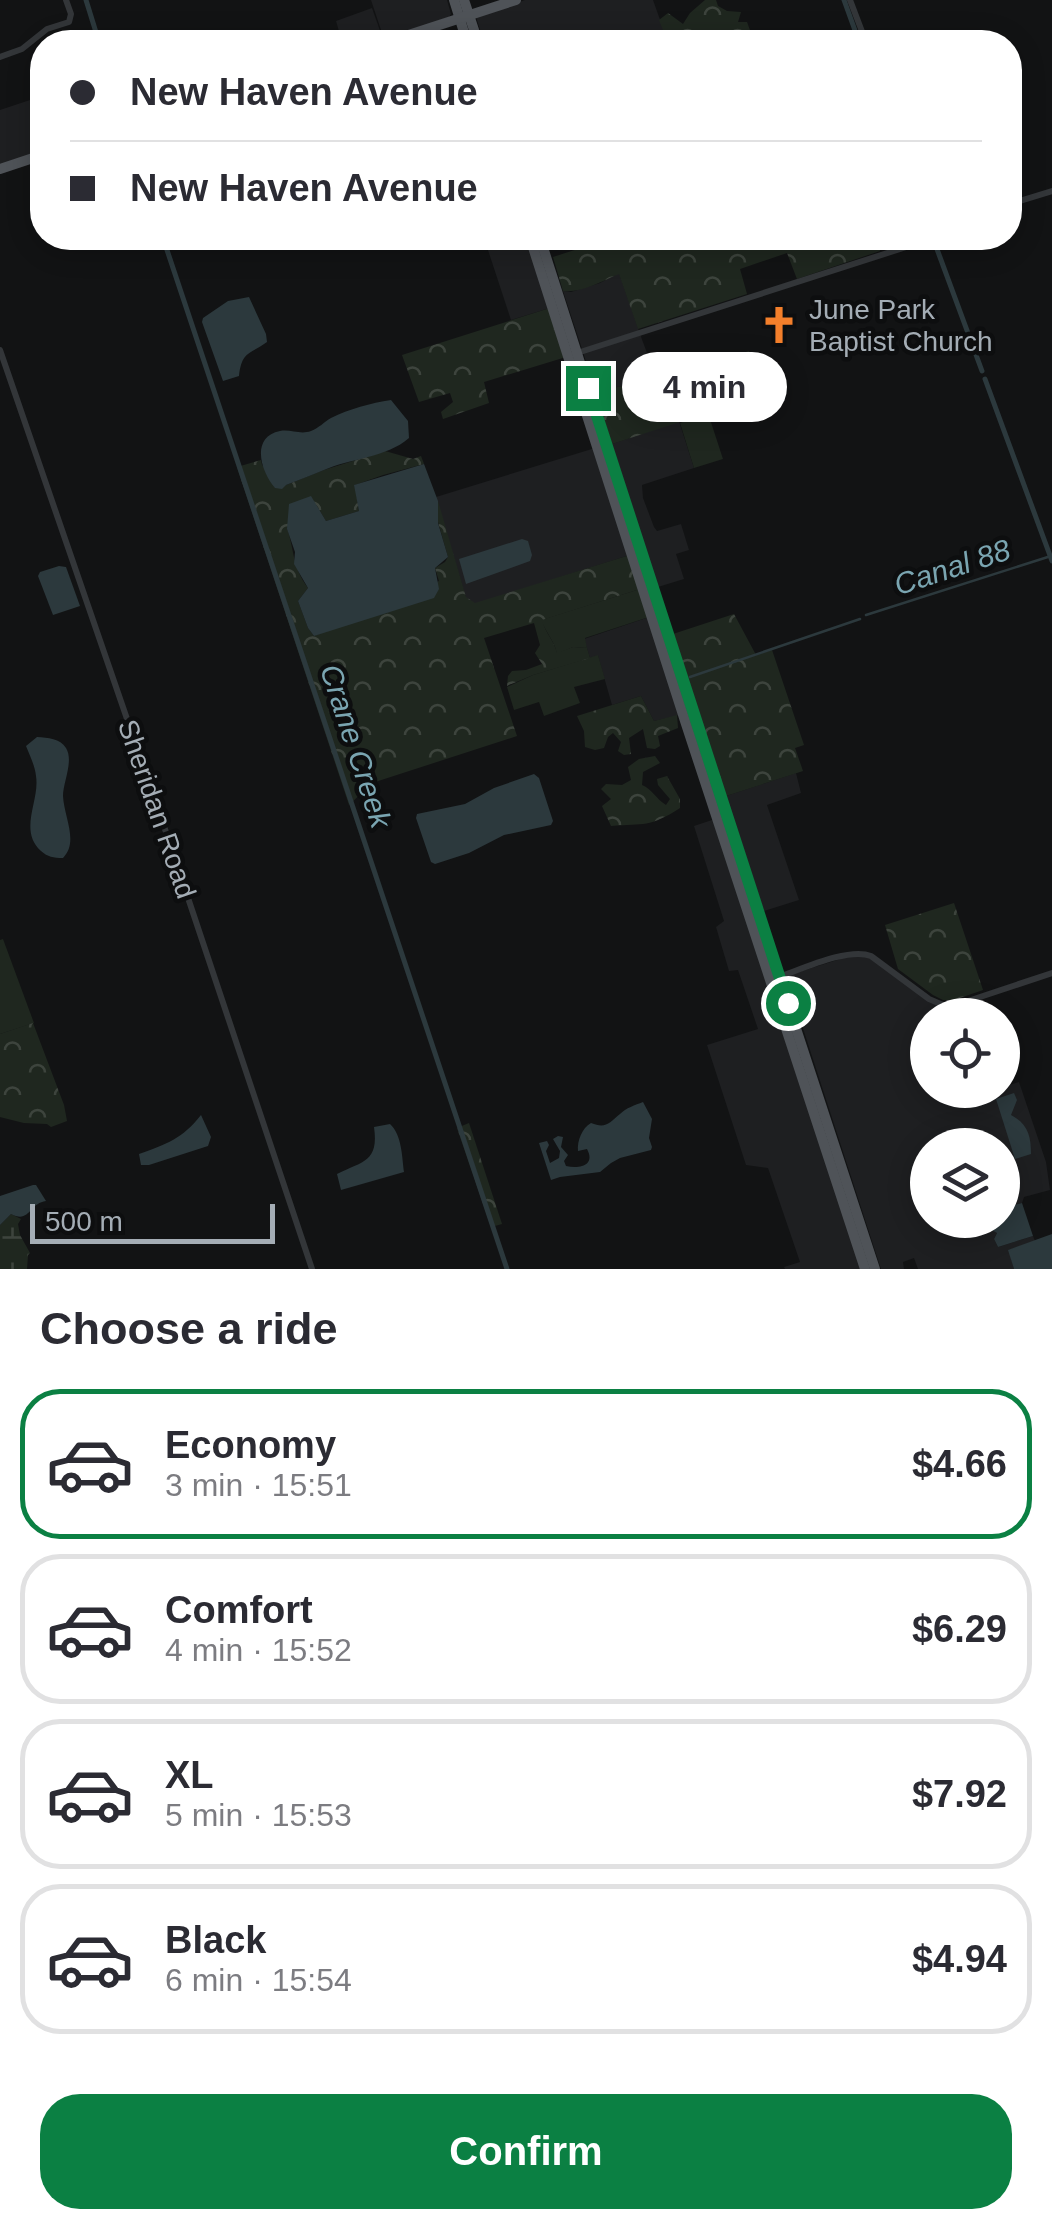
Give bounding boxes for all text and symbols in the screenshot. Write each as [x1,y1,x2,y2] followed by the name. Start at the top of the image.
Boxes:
[130,71,478,113] text: New Haven Avenue
[130,167,478,209] text: New Haven Avenue
[809,294,993,357] place label: June Park Baptist Church
[758,304,800,346] church icon: June Park Baptist Church
[623,353,788,423] callout: 4 min
[566,366,611,411] route end
[663,369,746,405] text: 4 min
[890,533,1015,601] water label: Canal 88
[314,660,399,834] water label: Crane Creek
[112,716,202,902] street label: Sheridan Road
[766,981,811,1026] route start
[910,998,1020,1238] map controls
[910,998,1020,1108] button: locate
[910,1128,1020,1238] button: layers
[30,1199,275,1244] scale bar
[45,1206,123,1237] text: 500 m
[40,1303,338,1354] text: Choose a ride
[45,1419,135,1509] icon: car
[165,1424,336,1466] text: Economy
[912,1443,1007,1485] text: $4.66
[165,1467,352,1503] text: 3 min · 15:51
[45,1584,135,1674] icon: car
[165,1589,313,1631] text: Comfort
[912,1608,1007,1650] text: $6.29
[165,1632,352,1668] text: 4 min · 15:52
[45,1749,135,1839] icon: car
[165,1754,214,1796] text: XL
[912,1773,1007,1815] text: $7.92
[165,1797,352,1833] text: 5 min · 15:53
[45,1914,135,2004] icon: car
[165,1919,266,1961] text: Black
[912,1938,1007,1980] text: $4.94
[165,1962,352,1998] text: 6 min · 15:54
[40,2094,1012,2209] button: Confirm

